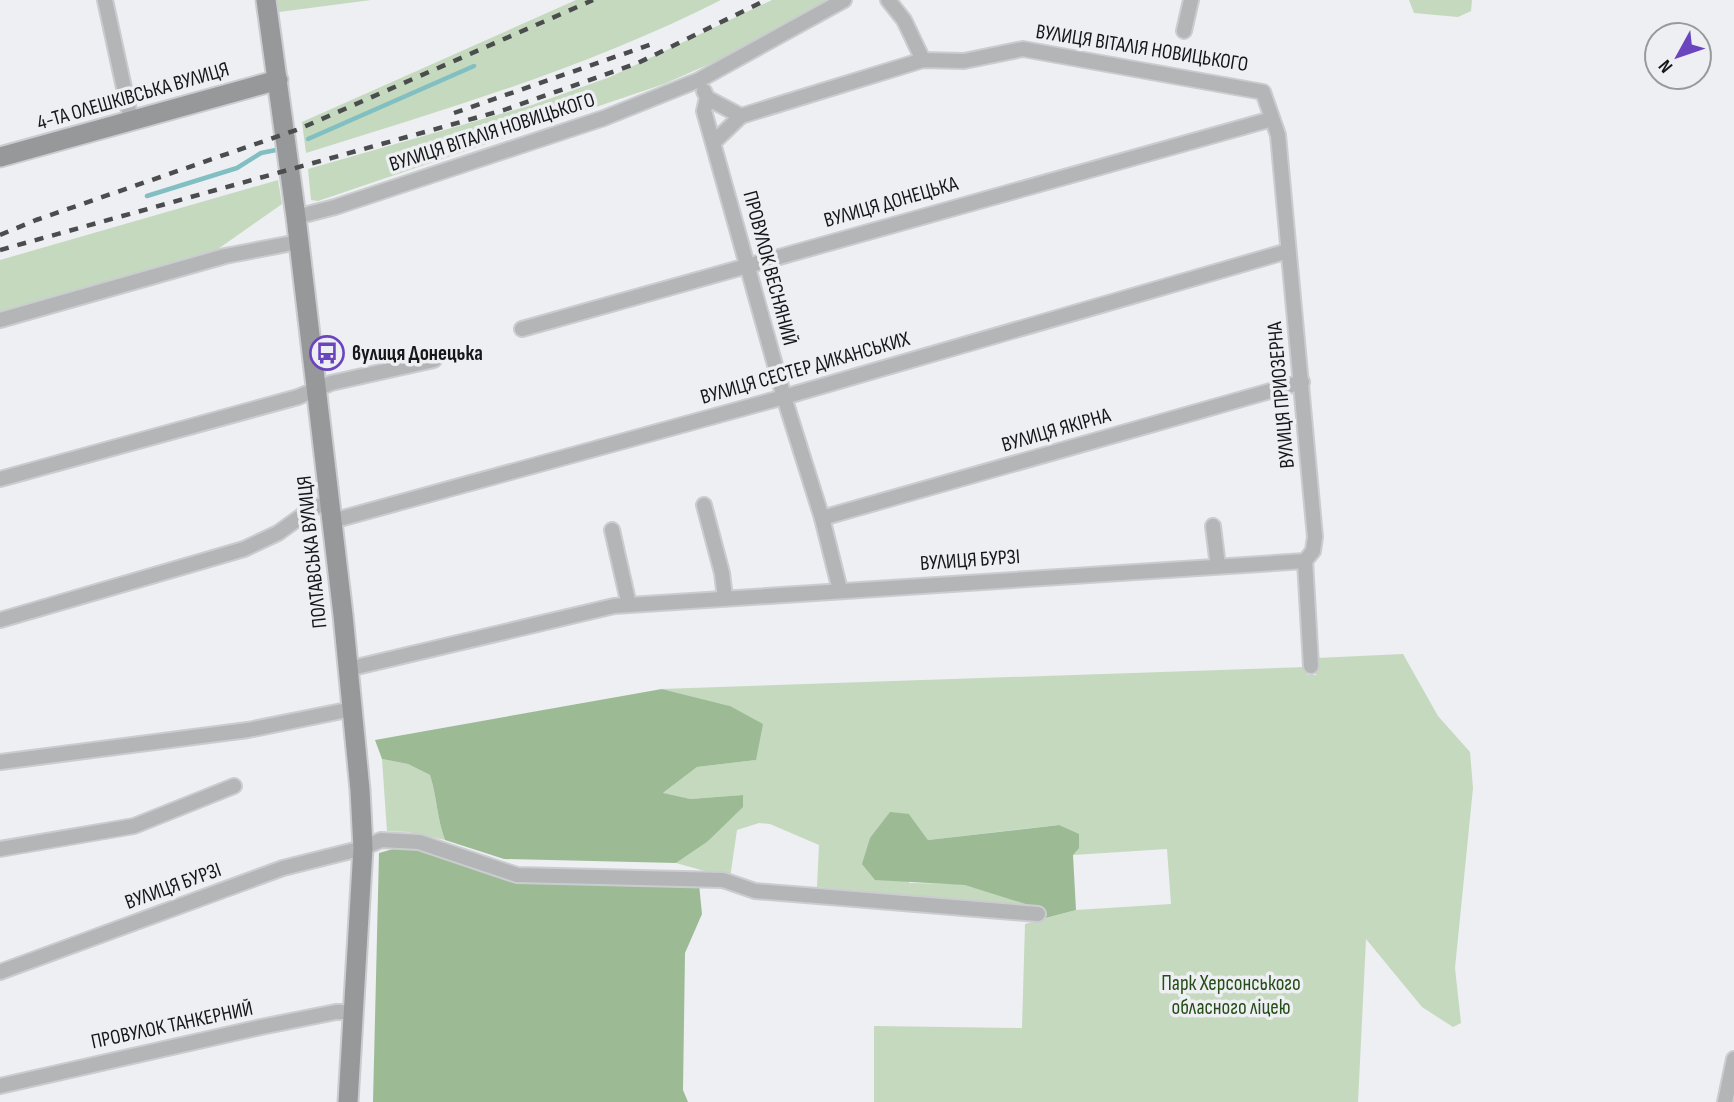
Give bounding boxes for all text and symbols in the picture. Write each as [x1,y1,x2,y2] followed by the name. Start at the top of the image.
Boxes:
[1034,19,1250,77] street label: ВУЛИЦЯ ВІТАЛІЯ НОВИЦЬКОГО
[1643,21,1713,91] north arrow
[1654,55,1678,77] text: N
[34,57,232,135] street label: 4-ТА ОЛЕШКІВСЬКА ВУЛИЦЯ
[386,87,598,177] street label: ВУЛИЦЯ ВІТАЛІЯ НОВИЦЬКОГО
[821,171,962,233] street label: ВУЛИЦЯ ДОНЕЦЬКА
[737,188,803,348] street label: ПРОВУЛОК ВЕСНЯНИЙ
[1262,320,1300,469] street label: ВУЛИЦЯ ПРИОЗЕРНА
[698,326,913,410] street label: ВУЛИЦЯ СЕСТЕР ДИКАНСЬКИХ
[308,334,346,372] bus stop icon: вулиця Донецька
[352,341,483,366] place label: вулиця Донецька
[999,402,1114,457] street label: ВУЛИЦЯ ЯКІРНА
[292,475,332,629] street label: ПОЛТАВСЬКА ВУЛИЦЯ
[919,544,1021,576] street label: ВУЛИЦЯ БУРЗІ
[122,857,224,915] street label: ВУЛИЦЯ БУРЗІ
[1161,971,1301,1020] park label: Парк Херсонського обласного ліцею
[89,996,255,1054] street label: ПРОВУЛОК ТАНКЕРНИЙ

